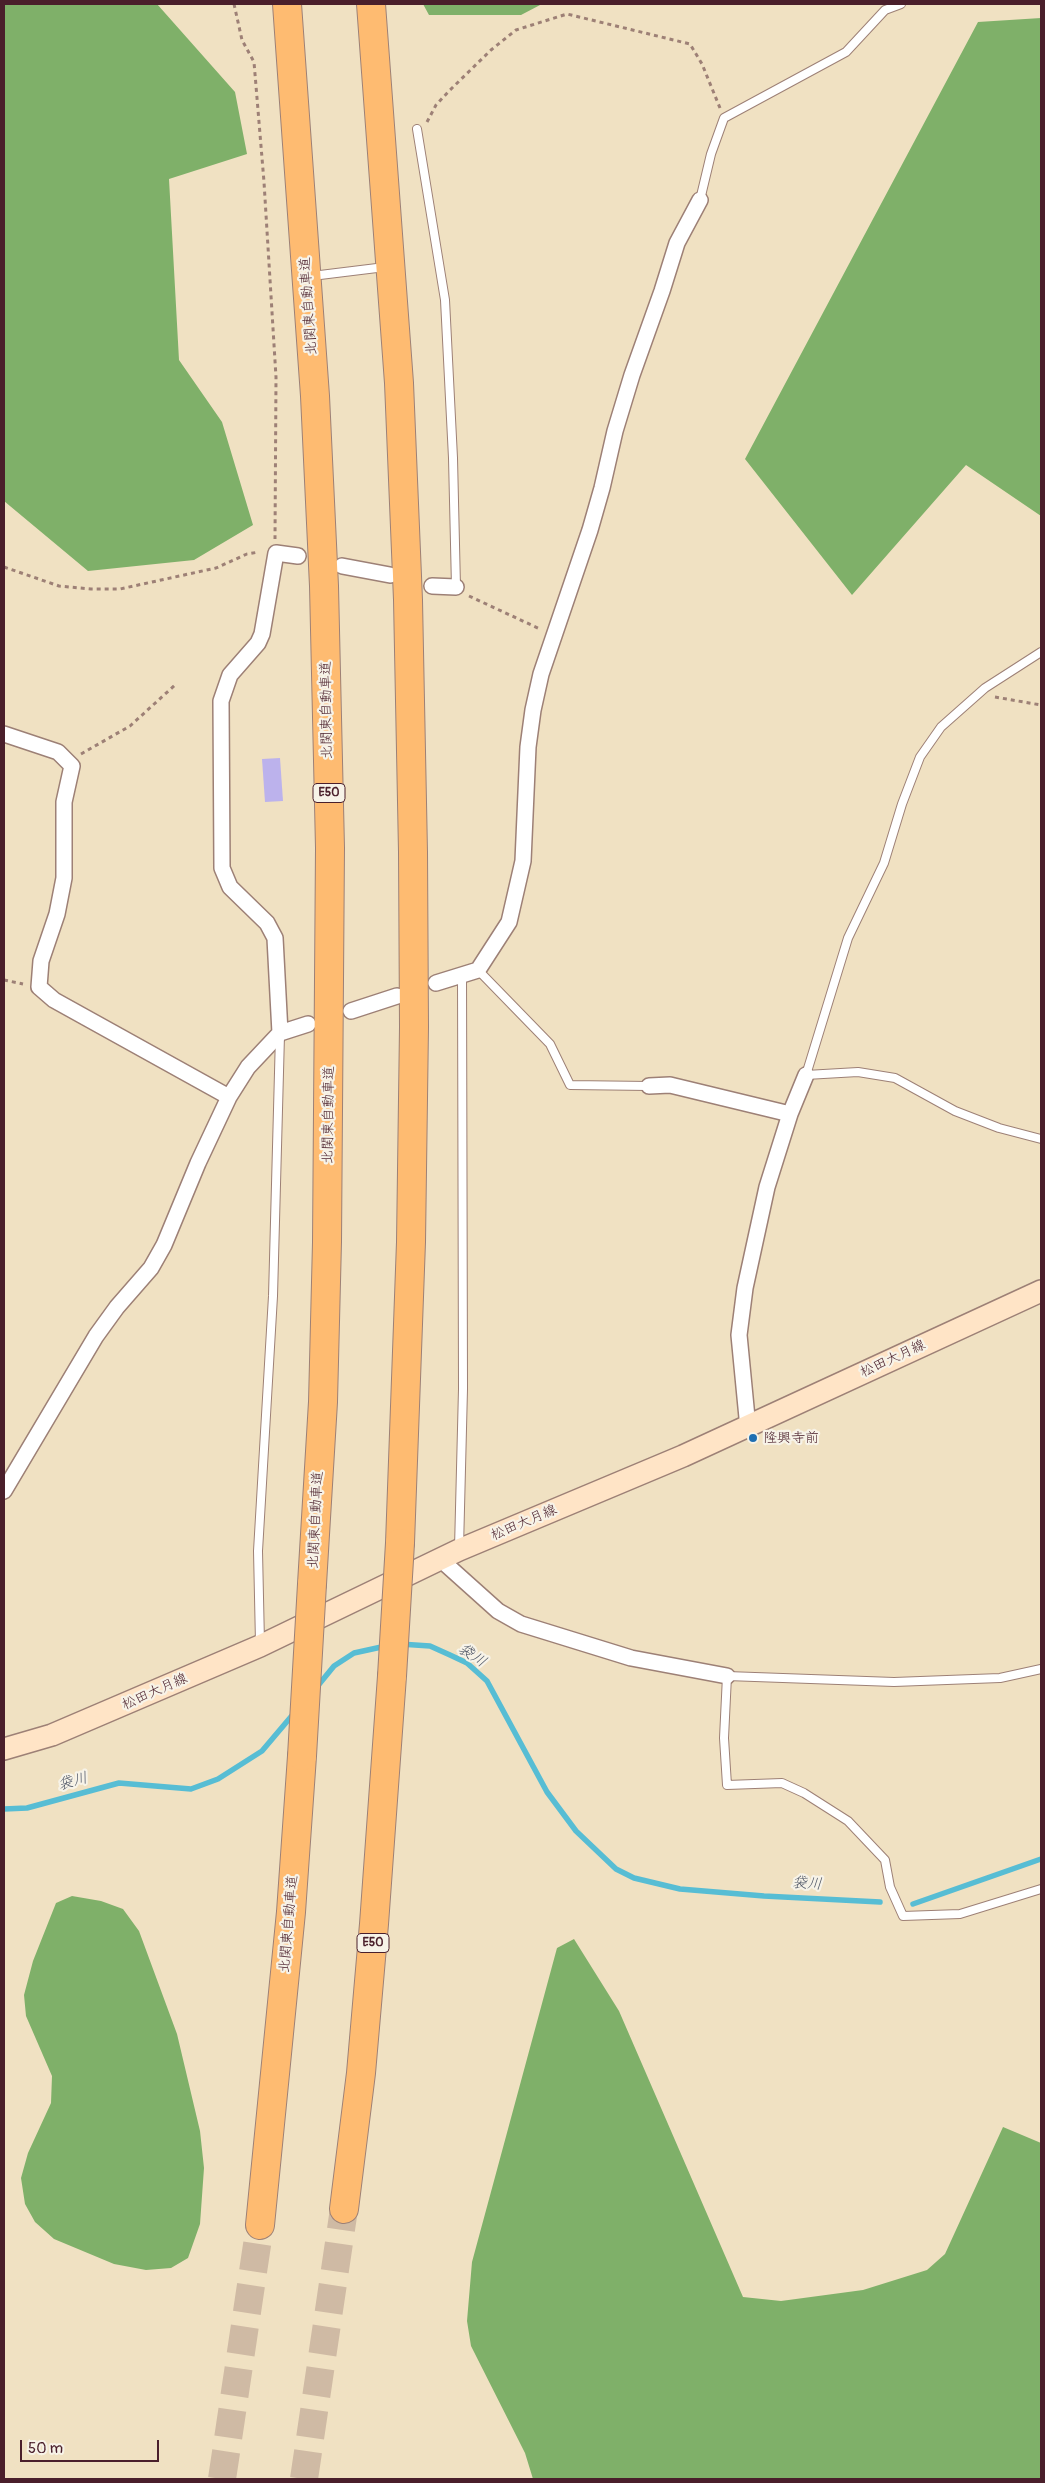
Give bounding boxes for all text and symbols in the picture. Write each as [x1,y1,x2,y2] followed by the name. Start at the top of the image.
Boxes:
[297,257,321,355] street label: 北関東自動車道
[318,661,336,759] street label: 北関東自動車道
[313,784,345,802] road number: E50
[320,1066,338,1164] street label: 北関東自動車道
[858,1337,928,1381] street label: 松田大月線
[763,1430,819,1446] place label: 隆興寺前
[747,1432,759,1444] marker: 隆興寺前
[305,1471,327,1569] street label: 北関東自動車道
[489,1502,559,1544] street label: 松田大月線
[455,1640,489,1672] water label: 袋川
[120,1670,190,1714] street label: 松田大月線
[56,1769,90,1795] water label: 袋川
[276,1874,302,1974] street label: 北関東自動車道
[791,1874,823,1894] water label: 袋川
[357,1934,389,1952] road number: E50
[22,2430,161,2462] scale bar
[28,2439,63,2458] text: 50 m

